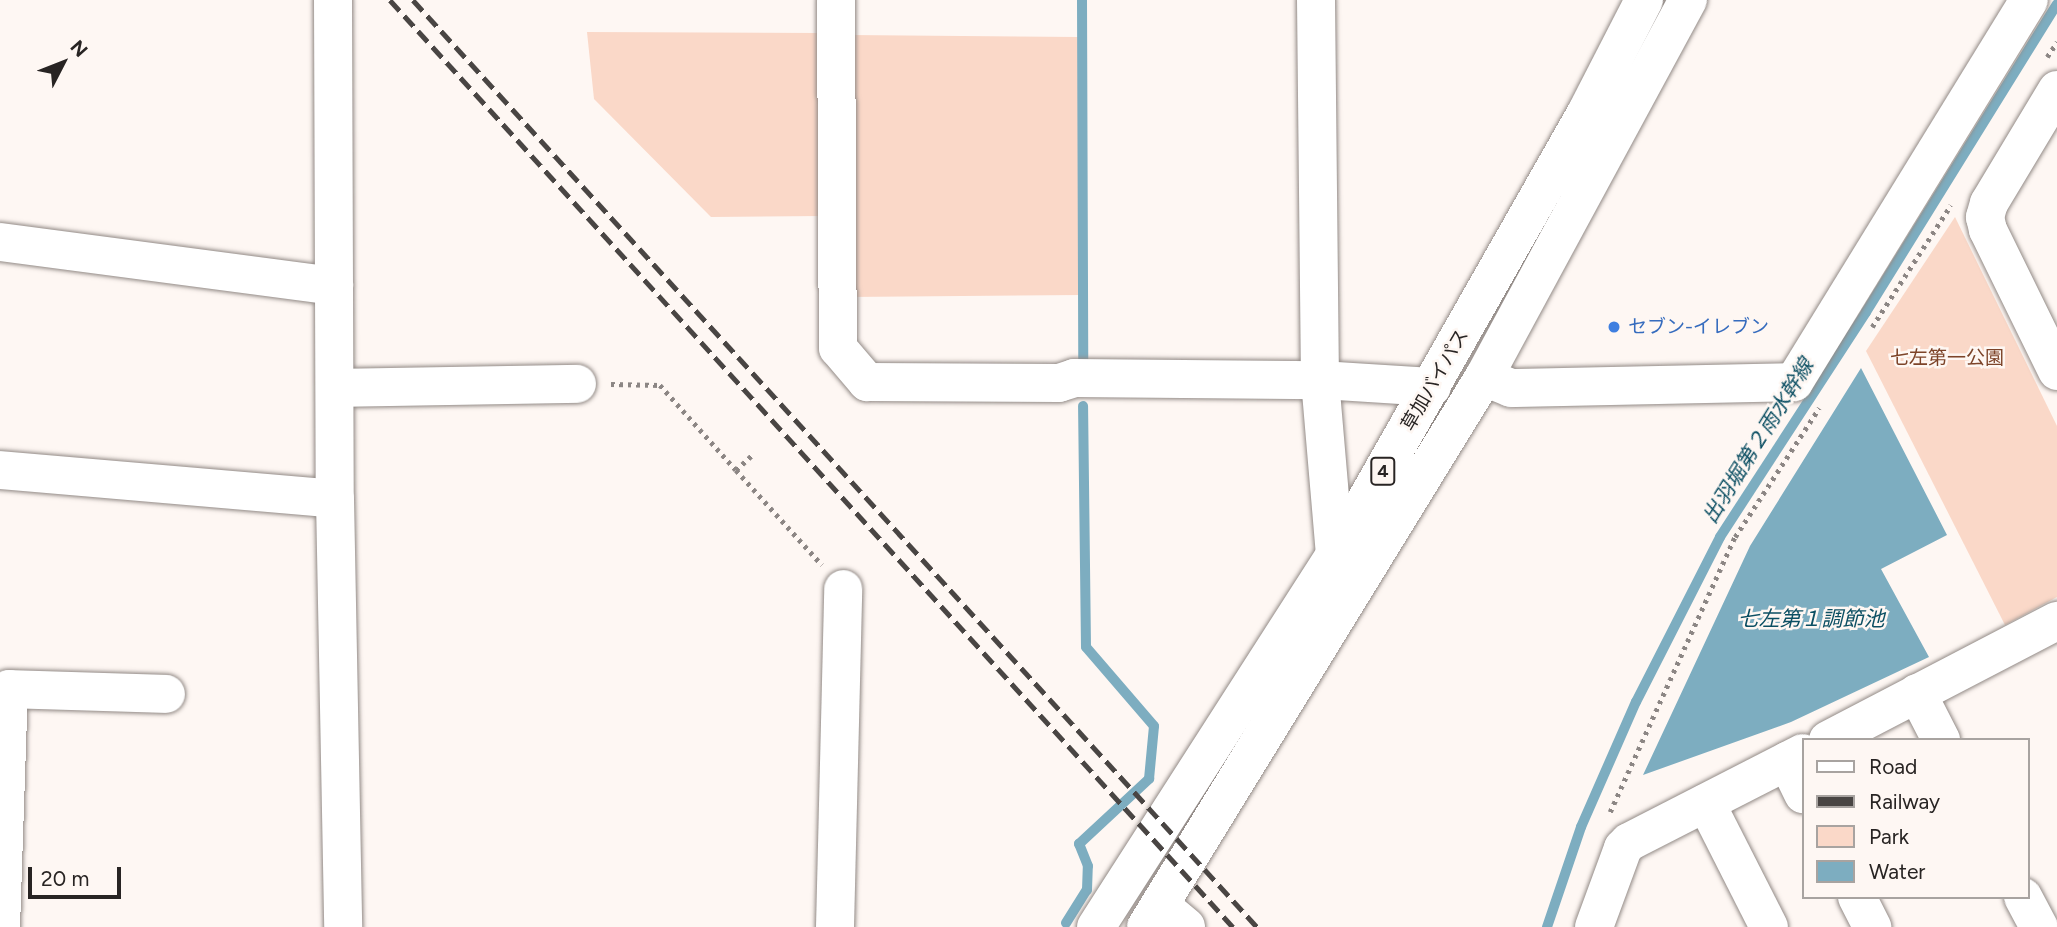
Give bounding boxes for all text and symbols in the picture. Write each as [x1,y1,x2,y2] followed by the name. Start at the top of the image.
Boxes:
[28,28,98,98] north arrow
[66,35,92,62] text: N
[1628,316,1769,338] place label: セブン-イレブン
[1606,319,1622,335] marker: セブン-イレブン
[1397,325,1473,435] street label: 草加バイパス
[1890,347,2004,369] park label: 七左第一公園
[1697,354,1819,528] water label: 出羽堀第２雨水幹線
[1369,457,1397,486] road number: 4
[1738,606,1884,632] water label: 七左第１調節池
[1801,738,2029,899] legend
[1869,754,1917,779] text: Road
[1869,789,1940,814] text: Railway
[1869,824,1909,849] text: Park
[32,853,124,897] scale bar
[1869,859,1925,884] text: Water
[41,866,89,891] text: 20 m

